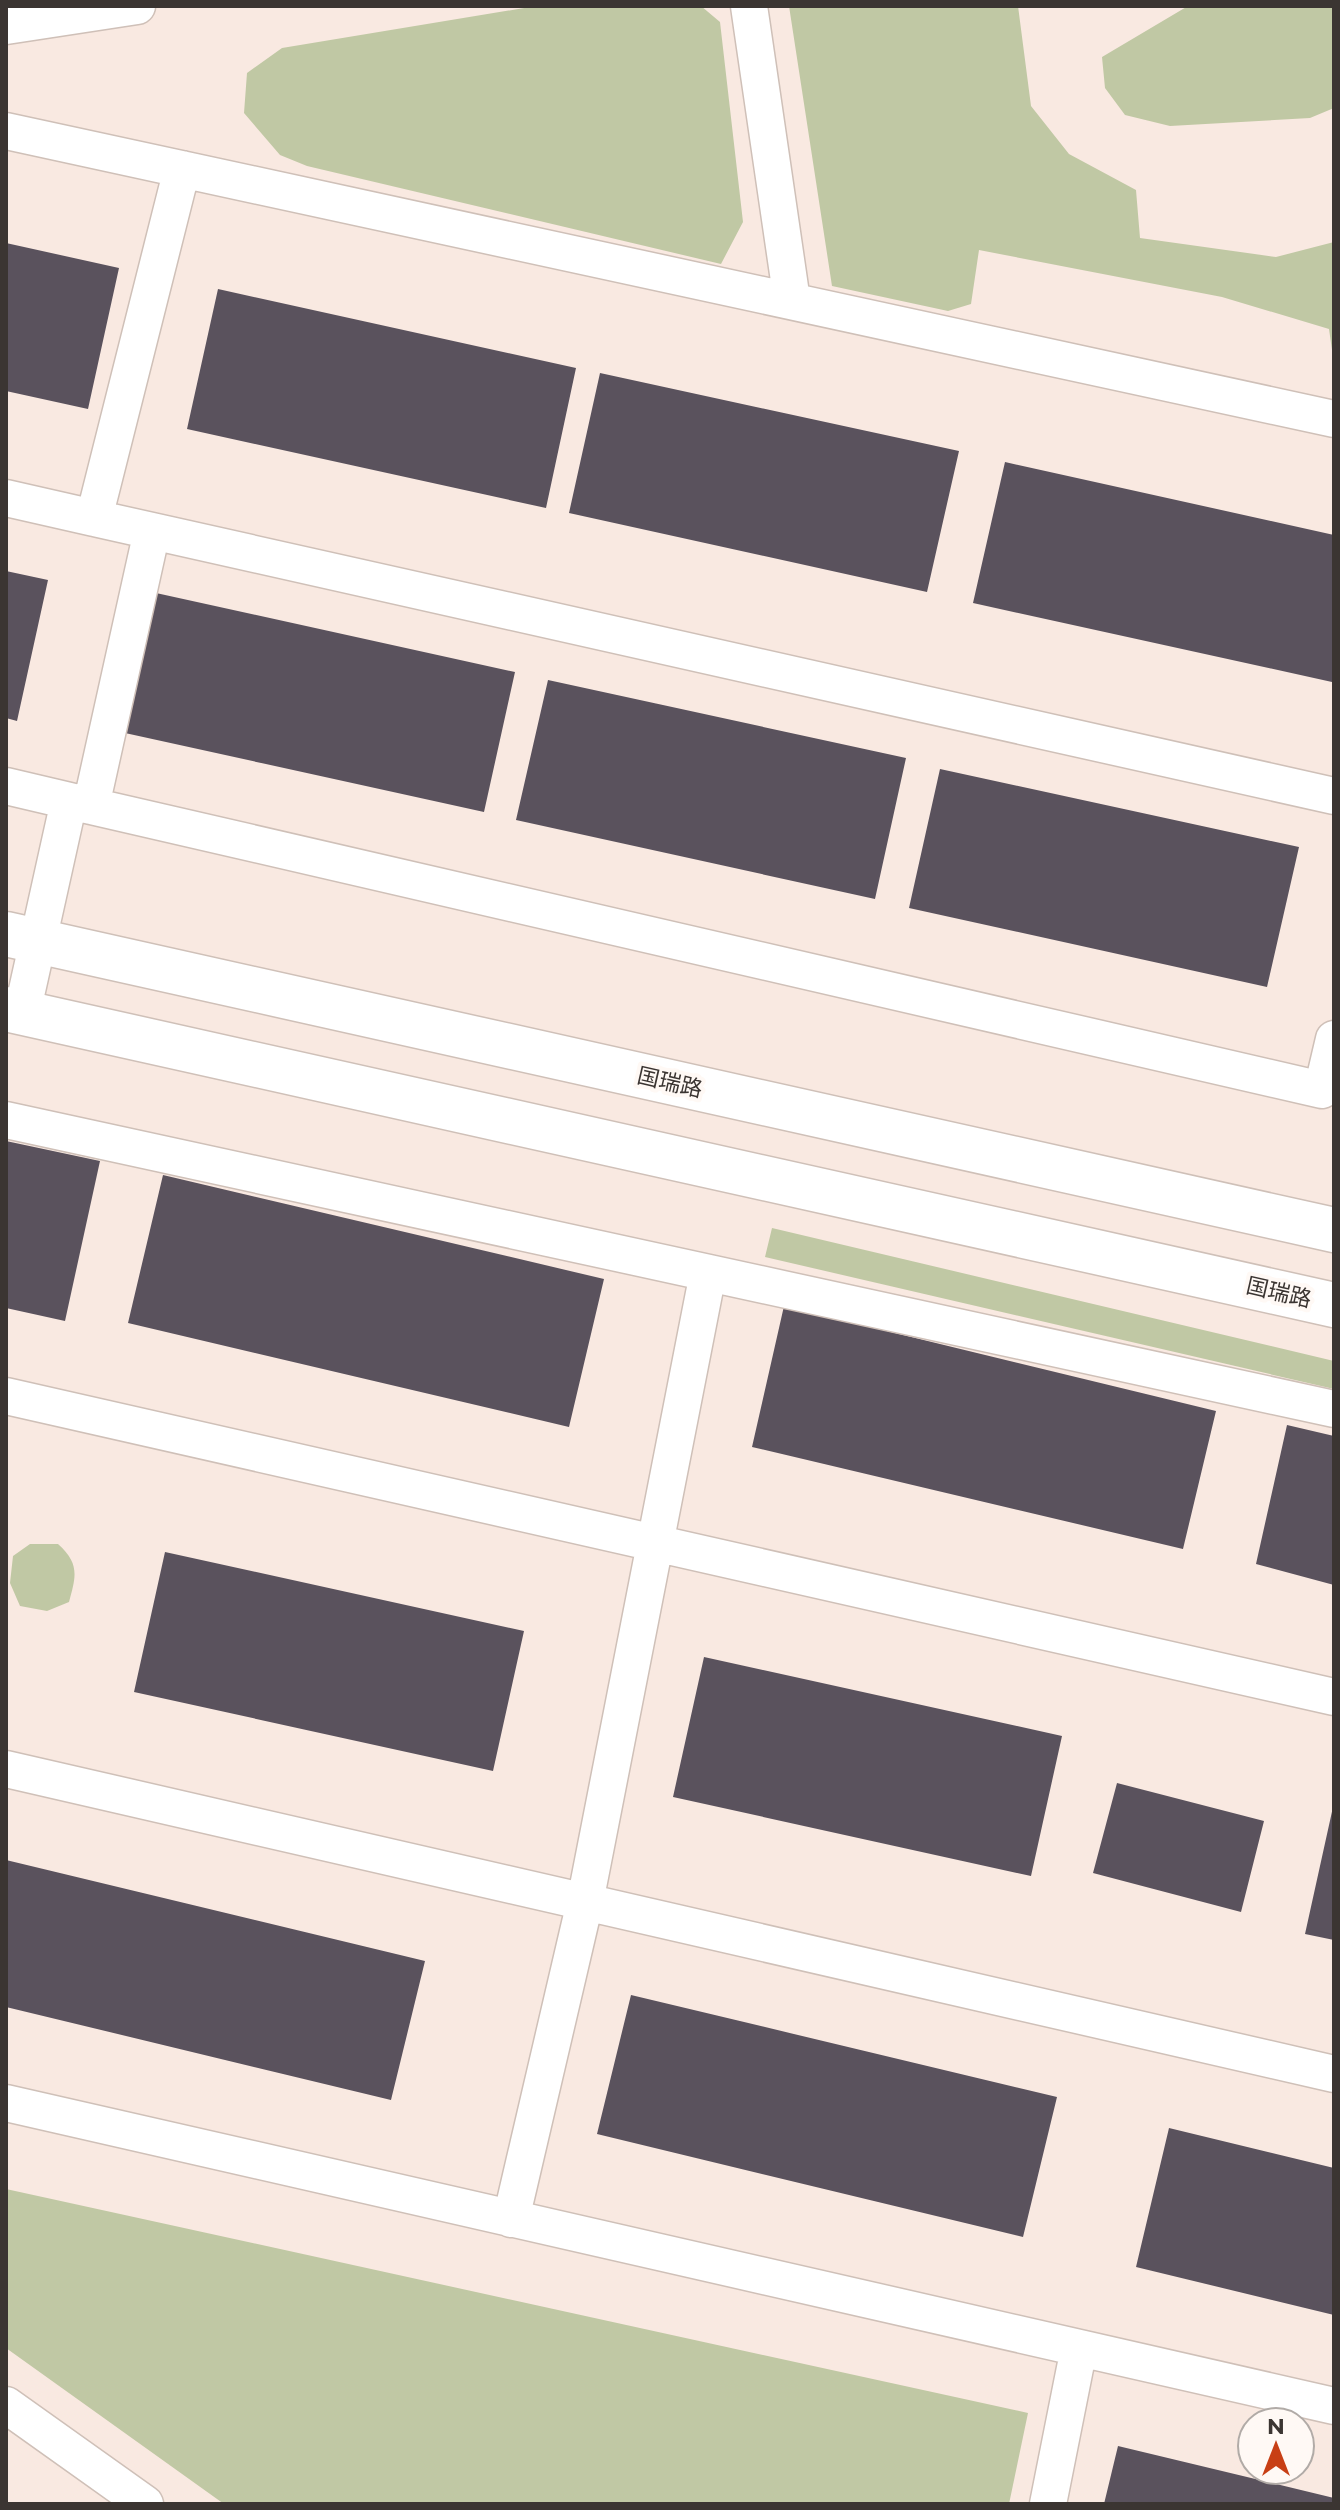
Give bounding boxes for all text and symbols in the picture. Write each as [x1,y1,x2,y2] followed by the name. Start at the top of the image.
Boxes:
[635,1062,705,1103] street label: 国瑞路
[1244,1272,1314,1313] street label: 国瑞路
[1236,2406,1316,2486] north arrow
[1267,2413,1285,2440] text: N

